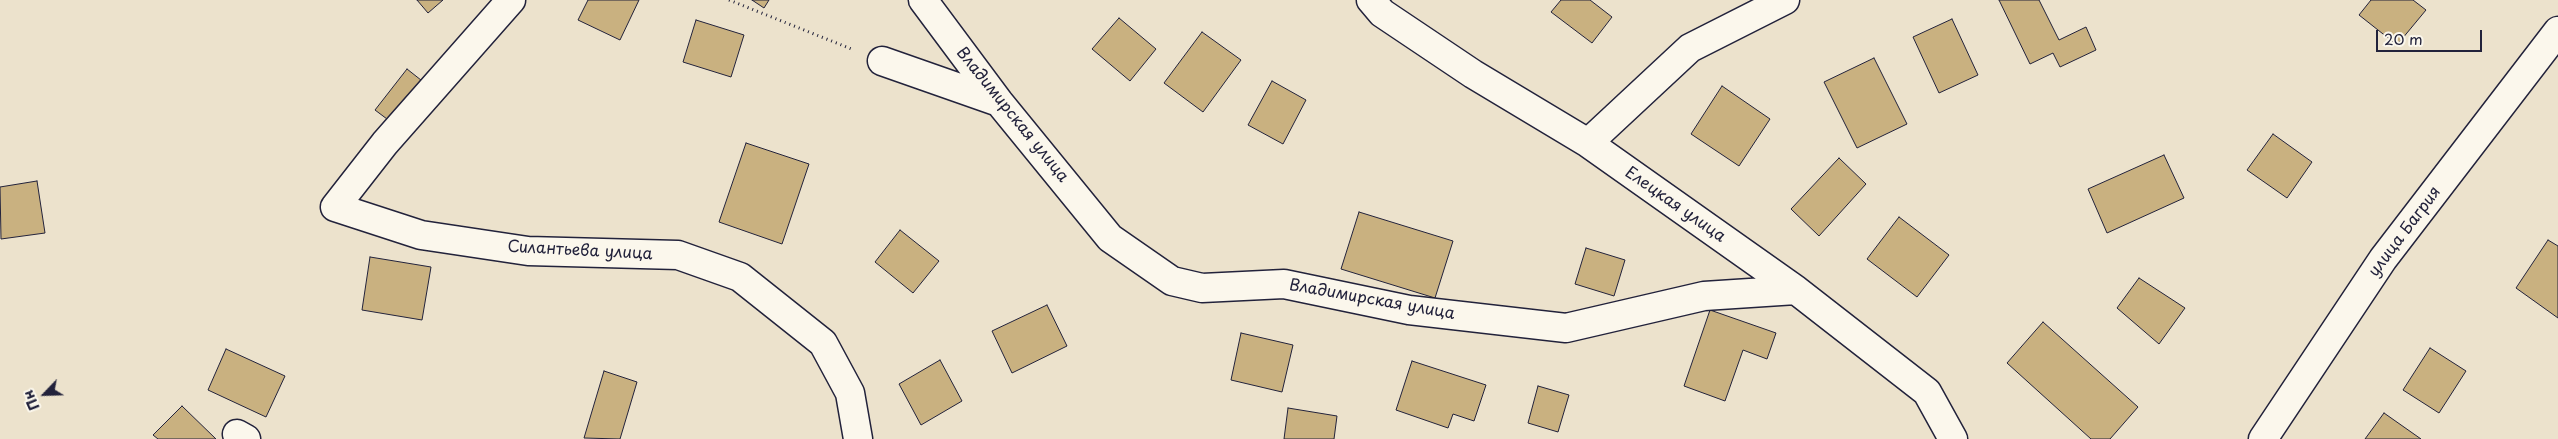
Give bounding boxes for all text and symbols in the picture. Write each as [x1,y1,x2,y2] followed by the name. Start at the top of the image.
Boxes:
[2378,20,2484,52] scale bar
[2384,27,2423,50] text: 20 m
[952,44,1072,186] street label: Владимирская улица
[1621,163,1729,247] street label: Елецкая улица
[2365,183,2445,281] street label: улица Багрия
[507,238,653,264] street label: Силантьева улица
[1288,276,1456,324] street label: Владимирская улица
[20,369,70,419] north arrow
[17,387,45,414] text: Пн

